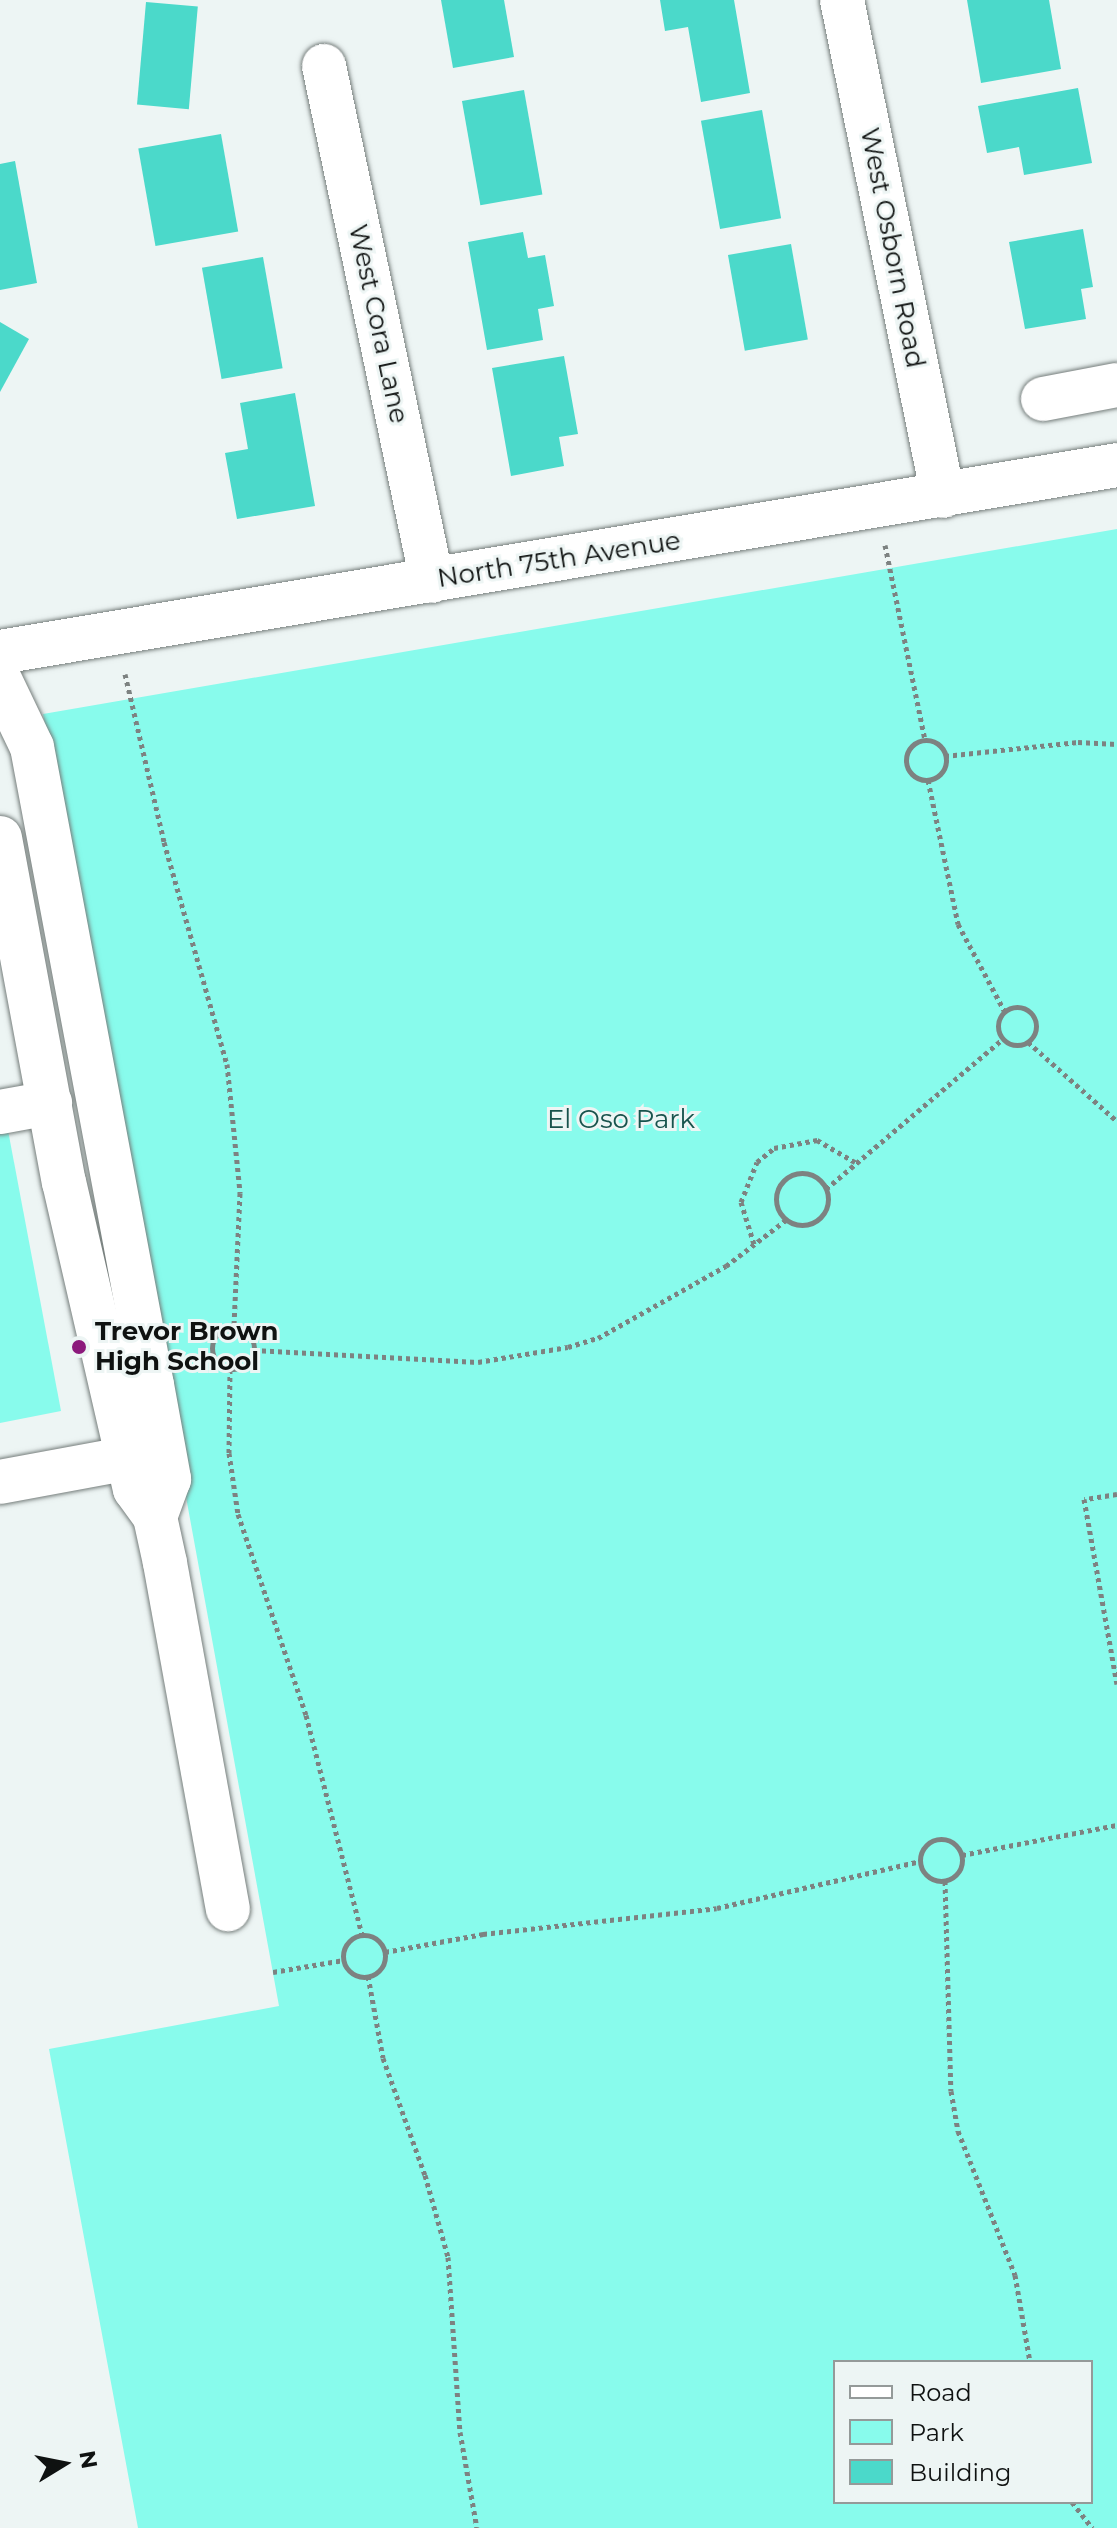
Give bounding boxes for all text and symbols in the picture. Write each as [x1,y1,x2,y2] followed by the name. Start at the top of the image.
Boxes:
[853,125,931,371] street label: West Osborn Road
[342,222,414,426] street label: West Cora Lane
[435,525,683,595] street label: North 75th Avenue
[547,1104,695,1136] park label: El Oso Park
[95,1316,278,1378] place label: Trevor Brown High School
[70,1338,88,1356] marker: Trevor Brown High School
[833,2360,1093,2504] legend
[909,2378,972,2407] text: Road
[909,2418,964,2447] text: Park
[24,2424,104,2504] north arrow
[73,2449,103,2471] text: N
[909,2458,1012,2487] text: Building

